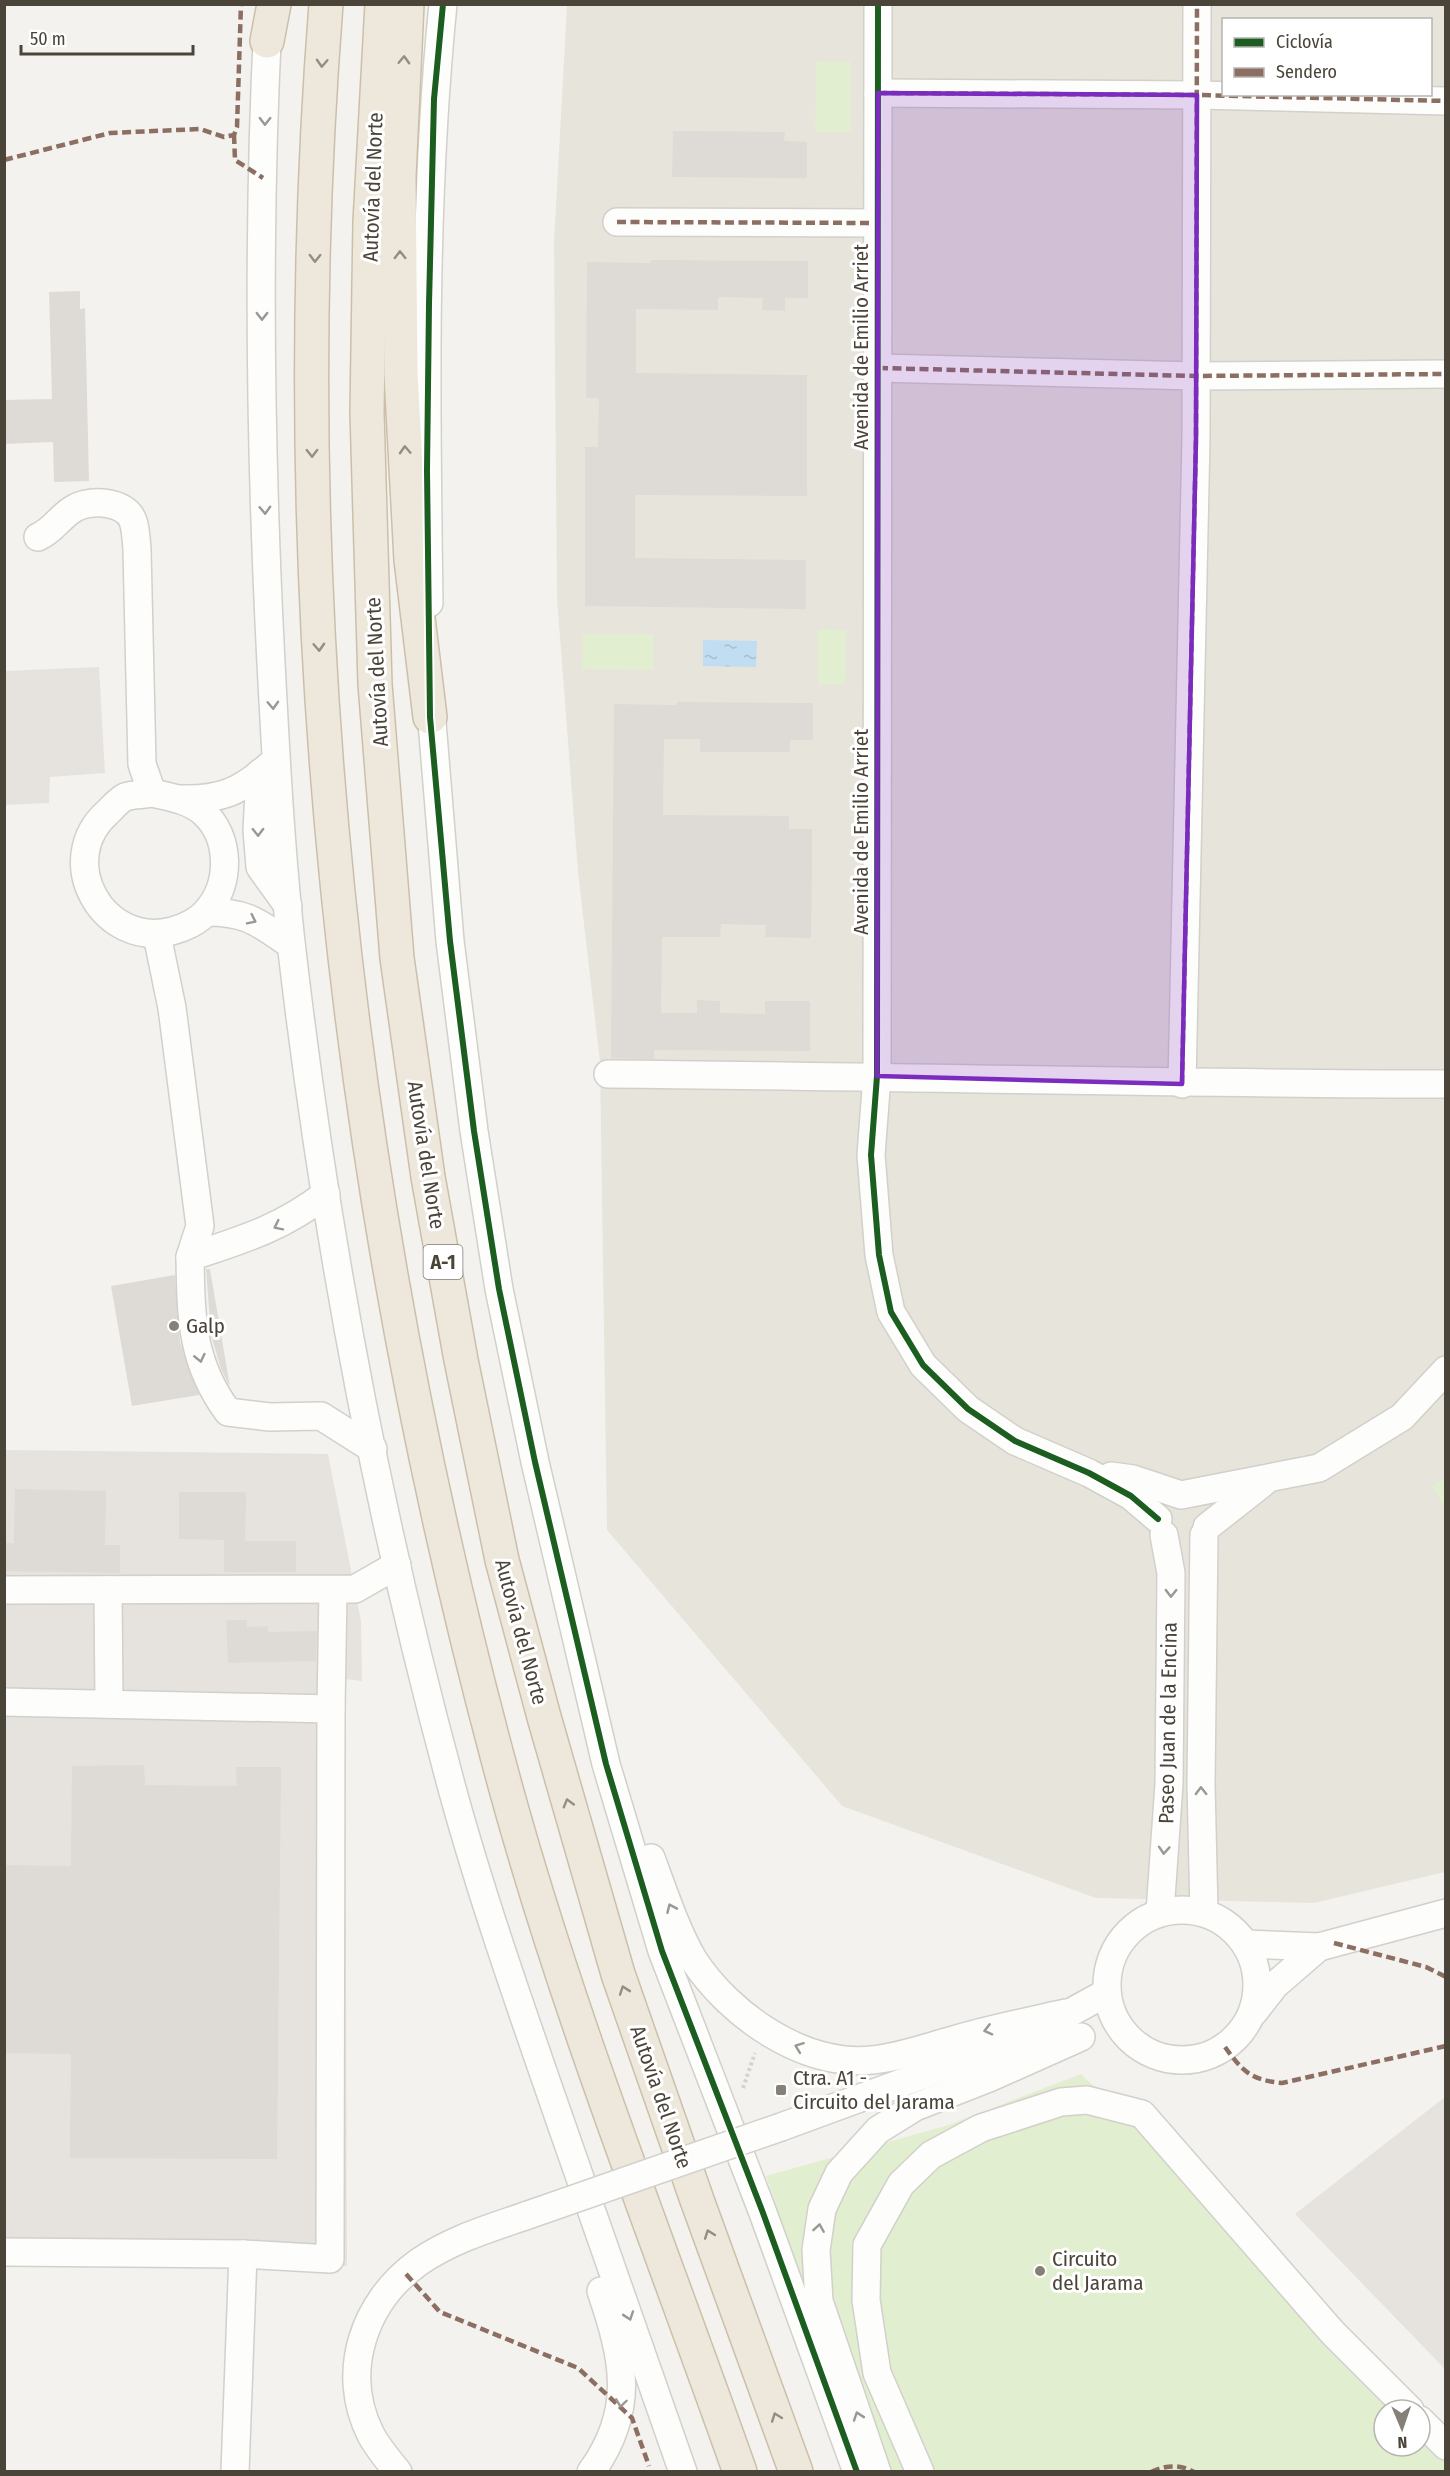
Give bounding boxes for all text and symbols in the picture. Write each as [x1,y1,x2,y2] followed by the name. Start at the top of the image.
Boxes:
[21,18,194,56] scale bar
[1222,18,1432,96] legend
[30,28,66,50] text: 50 m
[1276,31,1333,53] text: Ciclovía
[398,55,411,64] one-way arrow
[316,58,329,67] one-way arrow
[1276,61,1337,83] text: Sendero
[357,112,389,262] street label: Autovía del Norte
[259,116,271,125] one-way arrow
[848,244,874,450] street label: Avenida de Emilio Arriet
[394,250,406,259] one-way arrow
[309,253,321,262] one-way arrow
[256,311,268,320] one-way arrow
[399,445,412,454] one-way arrow
[306,448,318,457] one-way arrow
[258,506,271,515] one-way arrow
[360,597,394,747] street label: Autovía del Norte
[313,643,326,652] one-way arrow
[267,701,280,710] one-way arrow
[848,729,874,935] street label: Avenida de Emilio Arriet
[252,827,264,836] one-way arrow
[246,913,257,925] one-way arrow
[401,1079,451,1231] street label: Autovía del Norte
[273,1218,284,1230] one-way arrow
[424,1245,462,1279] road number: A-1
[186,1313,225,1339] place label: Galp
[167,1319,181,1333] marker: Galp
[193,1353,206,1363] one-way arrow
[489,1556,553,1708] street label: Autovía del Norte
[1165,1588,1177,1597] one-way arrow
[1153,1622,1183,1824] street label: Paseo Juan de la Encina
[1195,1787,1207,1796] one-way arrow
[563,1798,575,1809] one-way arrow
[1158,1846,1171,1855] one-way arrow
[667,1904,679,1915] one-way arrow
[619,1985,631,1996] one-way arrow
[624,2022,698,2172] street label: Autovía del Norte
[984,2023,994,2036] one-way arrow
[795,2042,806,2054] one-way arrow
[793,2065,955,2115] place label: Ctra. A1 - Circuito del Jarama
[774,2083,788,2097] marker: Ctra. A1 - Circuito del Jarama
[813,2223,825,2233] one-way arrow
[704,2229,716,2240] one-way arrow
[1052,2246,1144,2296] place label: Circuito del Jarama
[1033,2264,1047,2278] marker: Circuito del Jarama
[621,2310,634,2321] one-way arrow
[615,2398,627,2407] one-way arrow
[1372,2398,1432,2458] north arrow
[852,2411,865,2422] one-way arrow
[771,2412,784,2422] one-way arrow
[1397,2433,1408,2452] text: N

